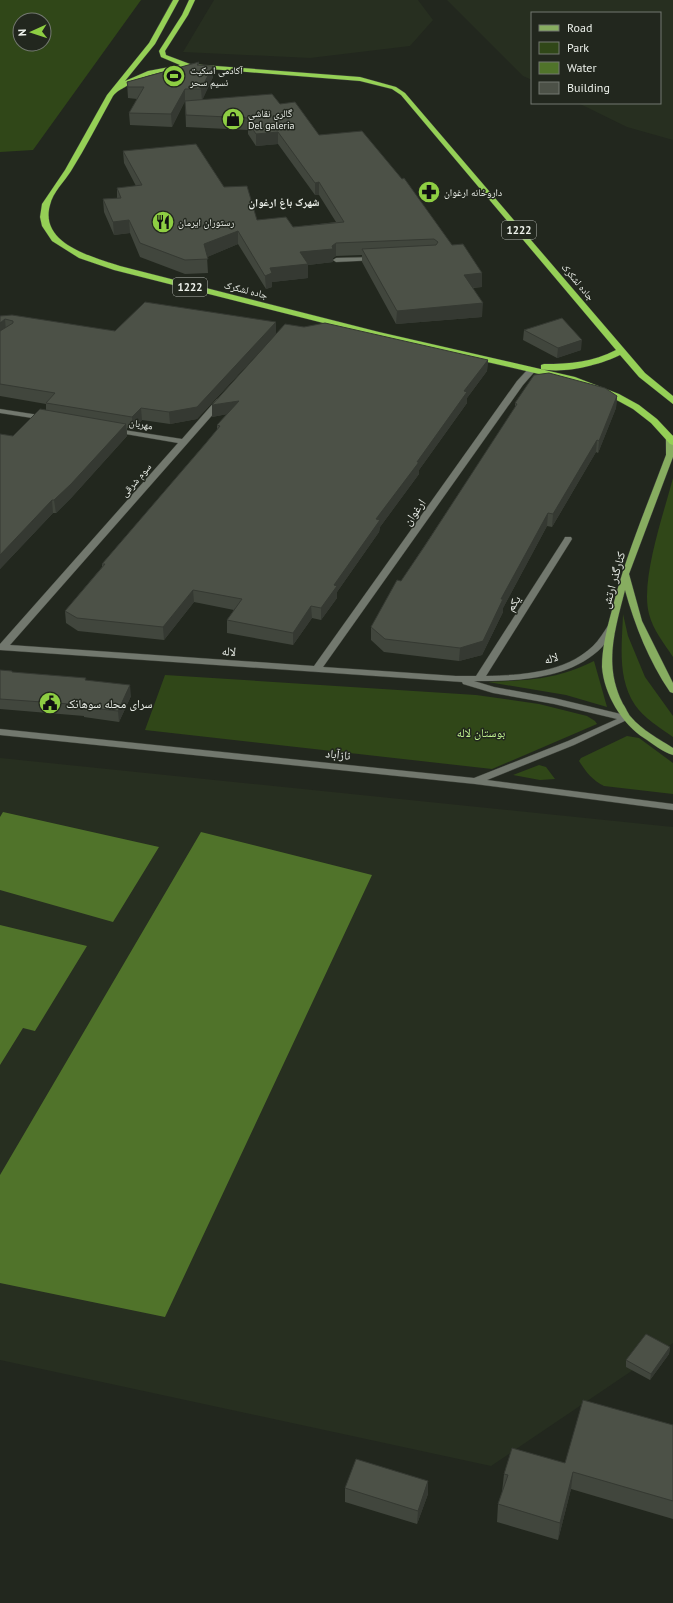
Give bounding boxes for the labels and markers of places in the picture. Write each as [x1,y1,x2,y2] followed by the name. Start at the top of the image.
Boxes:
[161,63,187,89] sports icon: آکادمی اسکیت نسیم سحر
[189,64,243,90] place label: آکادمی اسکیت نسیم سحر
[220,106,246,132] shop icon: گالرى نقاشى Del galeria
[248,107,295,132] place label: گالرى نقاشى Del galeria
[416,179,442,205] pharmacy icon: داروخانه ارغوان
[444,186,502,199] place label: داروخانه ارغوان
[150,209,176,235] restaurant icon: رستوران ايرمان
[178,216,234,229] place label: رستوران ايرمان
[37,690,63,716] public building icon: سرای محله سوهانک
[66,696,153,711] place label: سرای محله سوهانک

